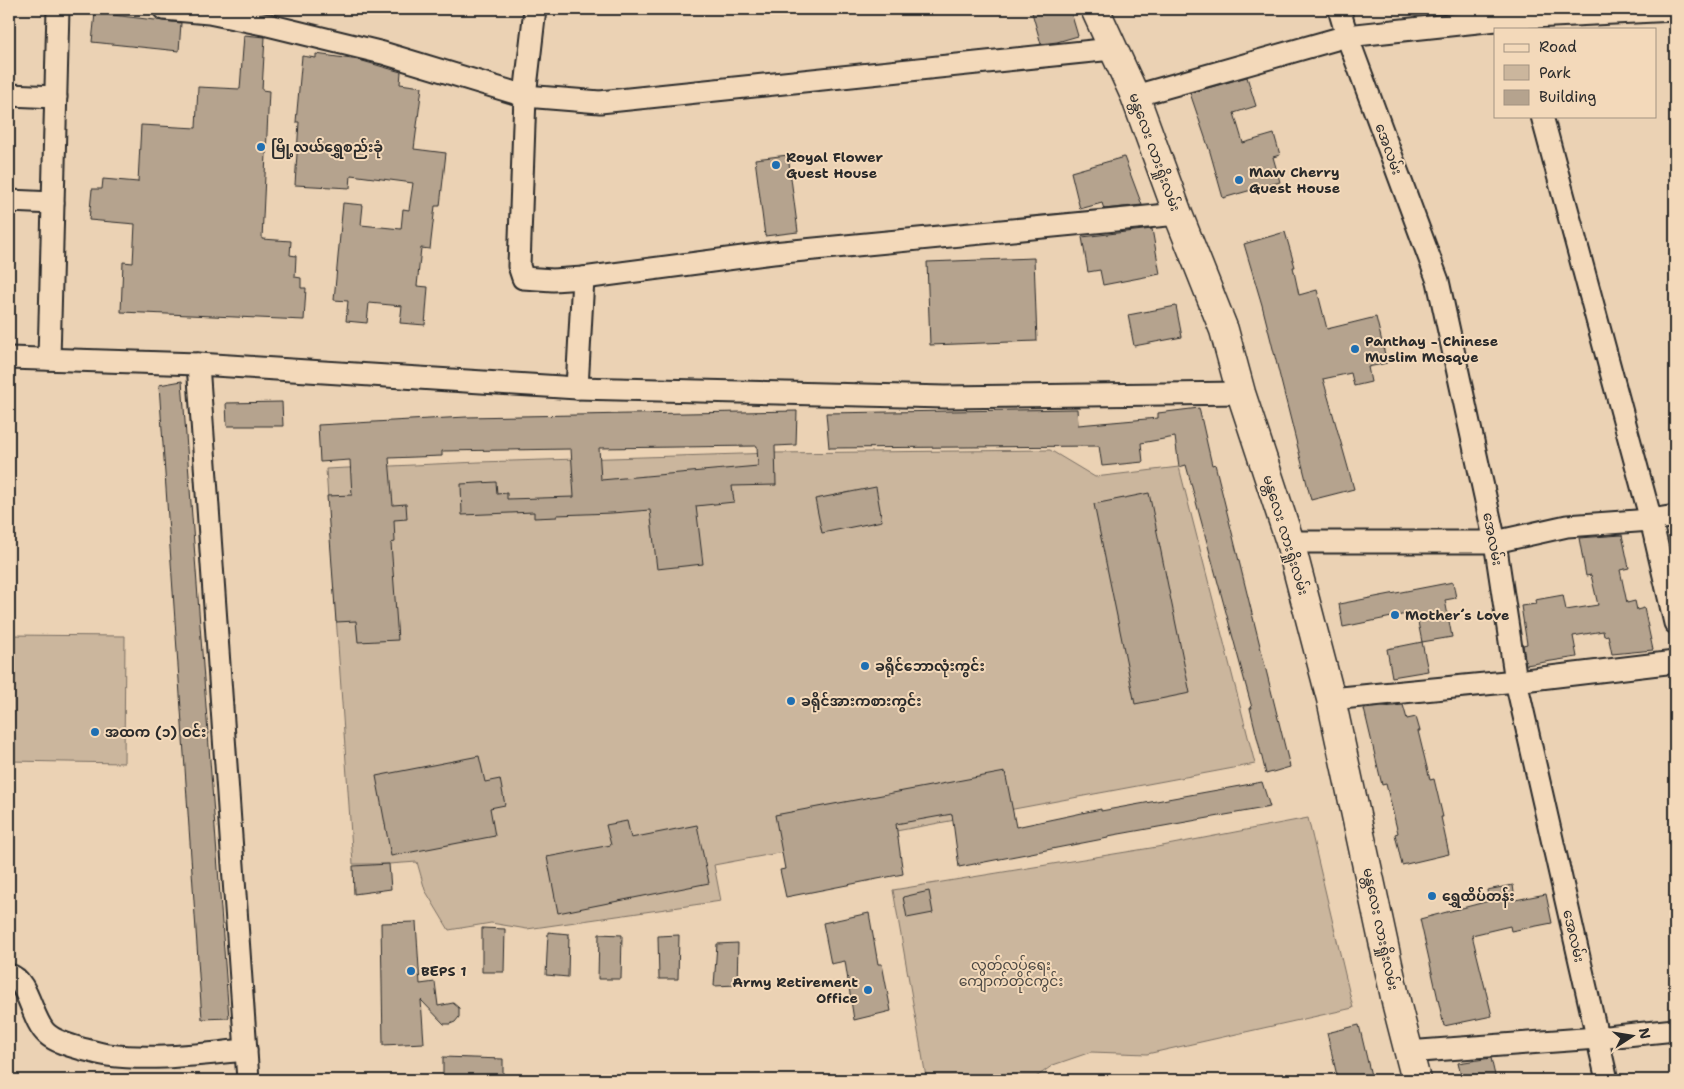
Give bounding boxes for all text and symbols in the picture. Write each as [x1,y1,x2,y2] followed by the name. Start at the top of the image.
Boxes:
[1494,28,1656,118] legend
[1539,37,1577,57] text: Road
[1539,63,1571,83] text: Park
[1539,87,1596,107] text: Building
[1122,90,1186,215] street label: မန္တလေး လားရှိုးလမ်း
[1371,120,1408,177] street label: အေလမ်း
[271,137,383,159] place label: မြို့လယ်ရွှေစည်းခုံ
[255,141,267,153] marker: မြို့လယ်ရွှေစည်းခုံ
[786,148,883,182] place label: Royal Flower Guest House
[770,159,782,171] marker: Royal Flower Guest House
[1249,163,1340,197] place label: Maw Cherry Guest House
[1233,174,1245,186] marker: Maw Cherry Guest House
[1365,332,1498,366] place label: Panthay - Chinese Muslim Mosque
[1349,343,1361,355] marker: Panthay - Chinese Muslim Mosque
[1256,472,1314,598] street label: မန္တလေး လားရှိုးလမ်း
[1479,511,1508,567] street label: အေလမ်း
[1405,606,1509,624] place label: Mother´s Love
[1389,609,1401,621] marker: Mother´s Love
[875,656,985,678] place label: ခရိုင်ဘောလုံးကွင်း
[859,660,871,672] marker: ခရိုင်ဘောလုံးကွင်း
[801,691,922,713] place label: ခရိုင်အားကစားကွင်း
[785,695,797,707] marker: ခရိုင်အားကစားကွင်း
[105,722,206,741] place label: အထက (၁) ဝင်း
[89,726,101,738] marker: အထက (၁) ဝင်း
[1356,866,1404,993] street label: မန္တလေး လားရှိုးလမ်း
[1442,886,1515,908] place label: ရွှေထိပ်တန်း
[1426,890,1438,902] marker: ရွှေထိပ်တန်း
[1559,908,1590,964] street label: အေလမ်း
[959,955,1063,993] park label: လွတ်လပ်ရေး ကျောက်တိုင်ကွင်း
[421,962,467,980] place label: BEPS 1
[405,965,417,977] marker: BEPS 1
[732,973,858,1007] place label: Army Retirement Office
[862,984,874,996] marker: Army Retirement Office
[1606,1012,1656,1062] north arrow
[1635,1026,1655,1041] text: N

